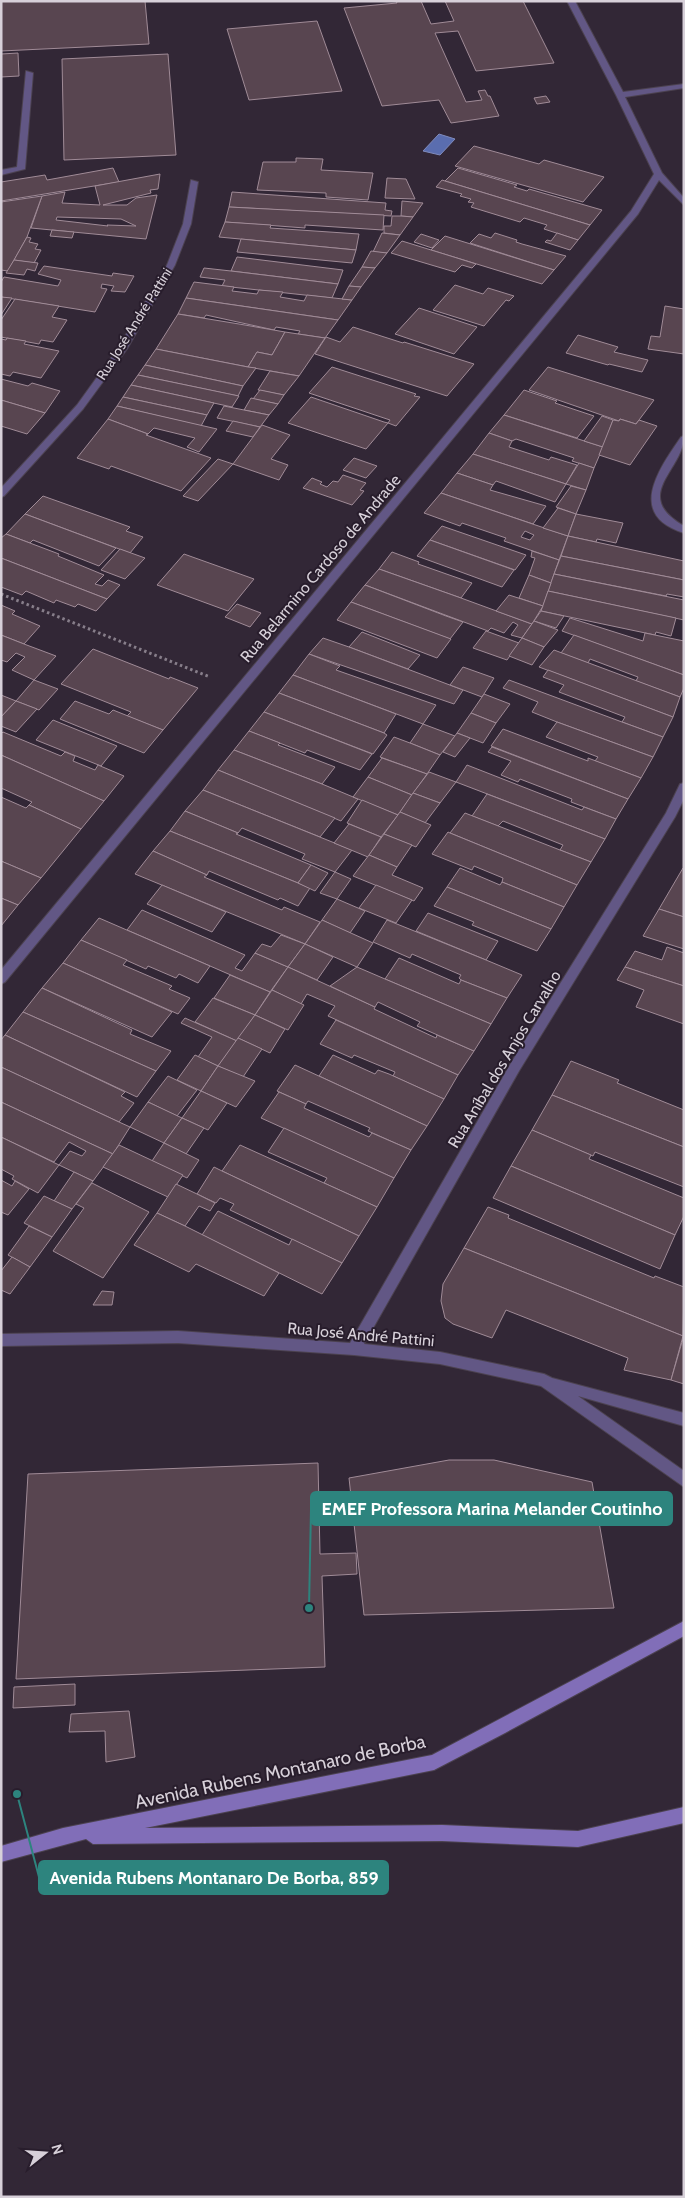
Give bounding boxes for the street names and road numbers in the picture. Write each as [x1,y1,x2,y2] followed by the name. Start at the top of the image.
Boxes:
[92,264,176,383] street label: Rua José André Pattini
[236,471,405,666] street label: Rua Belarmino Cardoso de Andrade
[444,967,565,1151] street label: Rua Aníbal dos Anjos Carvalho
[287,1319,435,1350] street label: Rua José André Pattini
[133,1729,428,1814] street label: Avenida Rubens Montanaro de Borba

